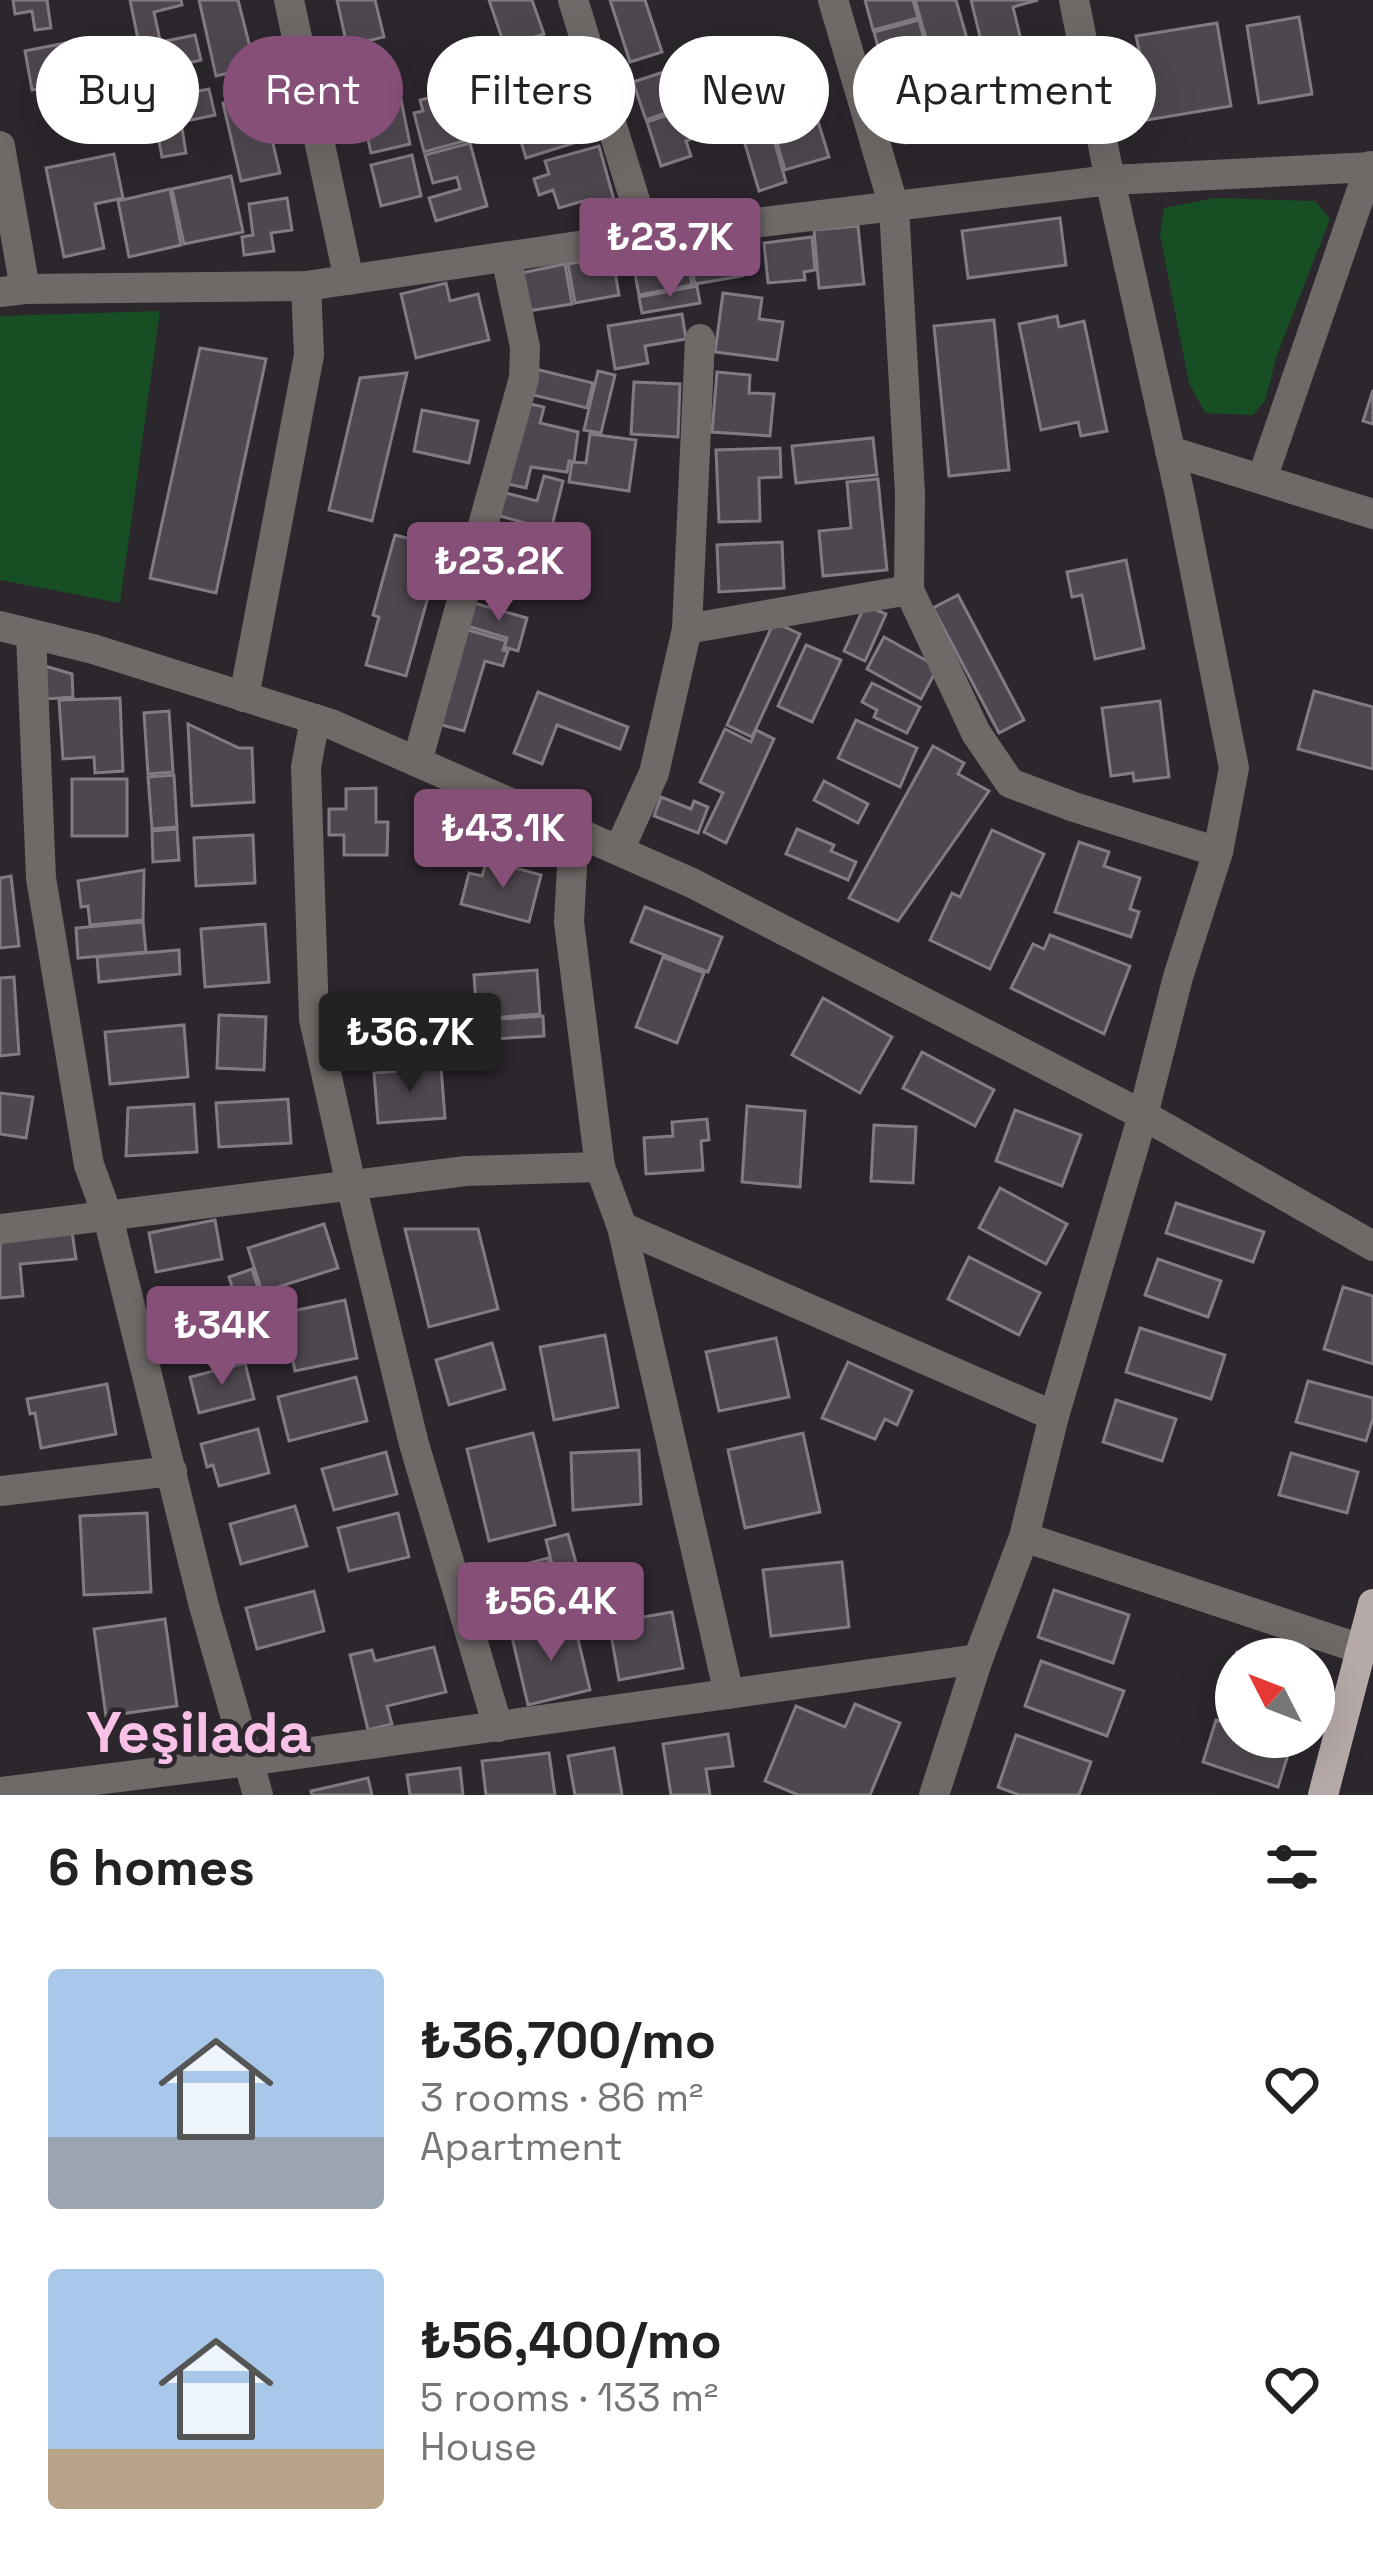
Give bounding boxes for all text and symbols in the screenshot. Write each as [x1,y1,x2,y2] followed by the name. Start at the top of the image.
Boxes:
[36,36,199,144] chip: Buy
[223,36,403,144] chip: Rent
[427,36,635,144] chip: Filters
[659,36,829,144] chip: New
[853,36,1156,144] chip: Apartment
[572,198,768,300] pin: ₺23.7K
[606,212,734,261] text: ₺23.7K
[401,522,597,624] pin: ₺23.2K
[434,536,564,585] text: ₺23.2K
[405,789,601,891] pin: ₺43.1K
[441,803,565,852] text: ₺43.1K
[312,993,508,1095] pin: ₺36.7K
[346,1007,474,1056] text: ₺36.7K
[151,1286,293,1388] pin: ₺34K
[173,1300,271,1349] text: ₺34K
[453,1562,649,1664] pin: ₺56.4K
[485,1576,617,1625] text: ₺56.4K
[1215,1638,1335,1758] north arrow
[1215,1638,1335,1758] map controls
[86,1696,312,1769] district label: Yeşilada
[1259,1834,1325,1900] icon: filters
[48,1835,255,1900] text: 6 homes
[420,2008,716,2073] text: ₺36,700/mo
[144,2017,288,2161] icon: home
[1259,2056,1325,2122] icon: heart
[420,2073,703,2122] text: 3 rooms · 86 m²
[420,2122,623,2171] text: Apartment
[420,2308,722,2373] text: ₺56,400/mo
[144,2317,288,2461] icon: home
[1259,2356,1325,2422] icon: heart
[420,2373,718,2422] text: 5 rooms · 133 m²
[420,2422,537,2471] text: House

